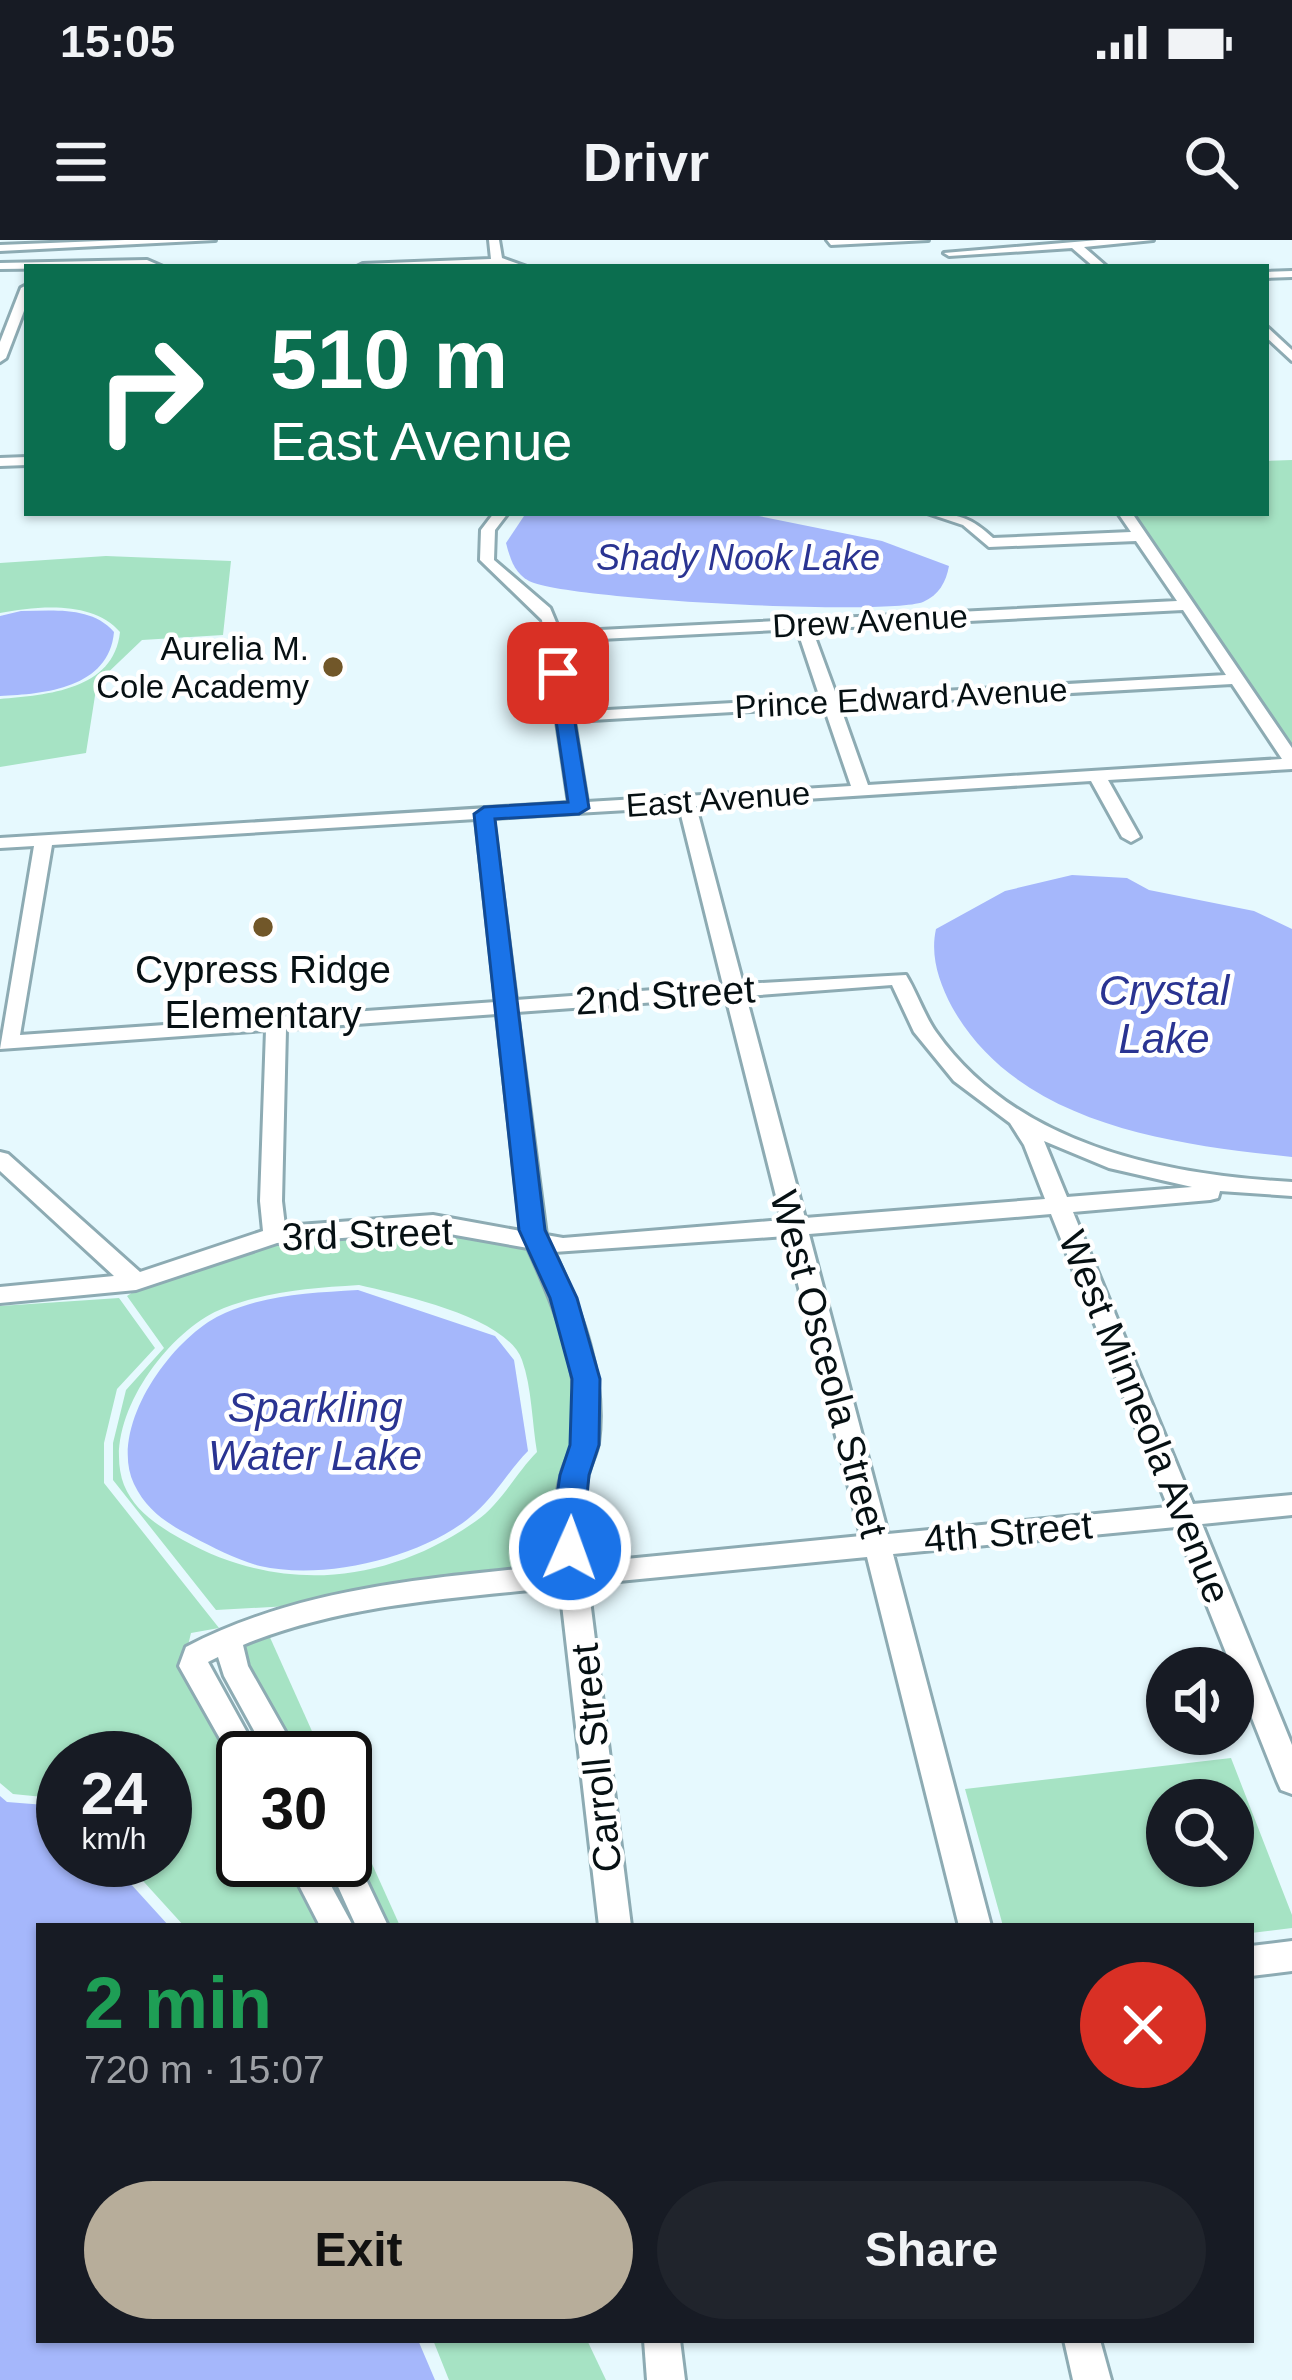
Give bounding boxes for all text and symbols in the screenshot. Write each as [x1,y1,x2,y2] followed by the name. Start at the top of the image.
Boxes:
[60,16,175,67] text: 15:05
[48,129,114,195] icon: menu
[1178,129,1244,195] icon: search
[583,132,709,192] text: Drivr
[72,312,228,468] icon: right
[270,312,508,406] text: 510 m
[270,411,572,471] text: East Avenue
[596,537,880,578] water label: Shady Nook Lake
[771,597,969,645] street label: Drew Avenue
[507,622,609,724] pin
[96,630,309,705] place label: Aurelia M. Cole Academy
[525,640,591,706] icon: arrive
[320,654,346,680] marker: Aurelia M. Cole Academy
[734,671,1068,725] street label: Prince Edward Avenue
[625,774,811,824] street label: East Avenue
[250,914,276,940] marker: Cypress Ridge Elementary
[135,948,391,1036] place label: Cypress Ridge Elementary
[574,967,756,1023] street label: 2nd Street
[1099,967,1231,1062] water label: Crystal Lake
[762,1186,896,1542] street label: West Osceola Street
[281,1210,453,1258] street label: 3rd Street
[1051,1225,1239,1609] street label: West Minneola Avenue
[208,1384,422,1479] water label: Sparkling Water Lake
[507,1486,633,1612] position arrow
[922,1503,1094,1561] street label: 4th Street
[563,1641,629,1874] street label: Carroll Street
[1146,1647,1254,1887] map controls
[1146,1647,1254,1755] button: sound
[216,1731,372,1887] speed limit sign: 30
[81,1760,147,1827] text: 24
[1146,1779,1254,1887] button: search
[81,1822,147,1855] text: km/h
[1080,1962,1206,2088] button: close
[84,1963,272,2043] text: 2 min
[84,2048,325,2091] text: 720 m · 15:07
[84,2181,633,2319] button: Exit
[657,2181,1206,2319] button: Share

